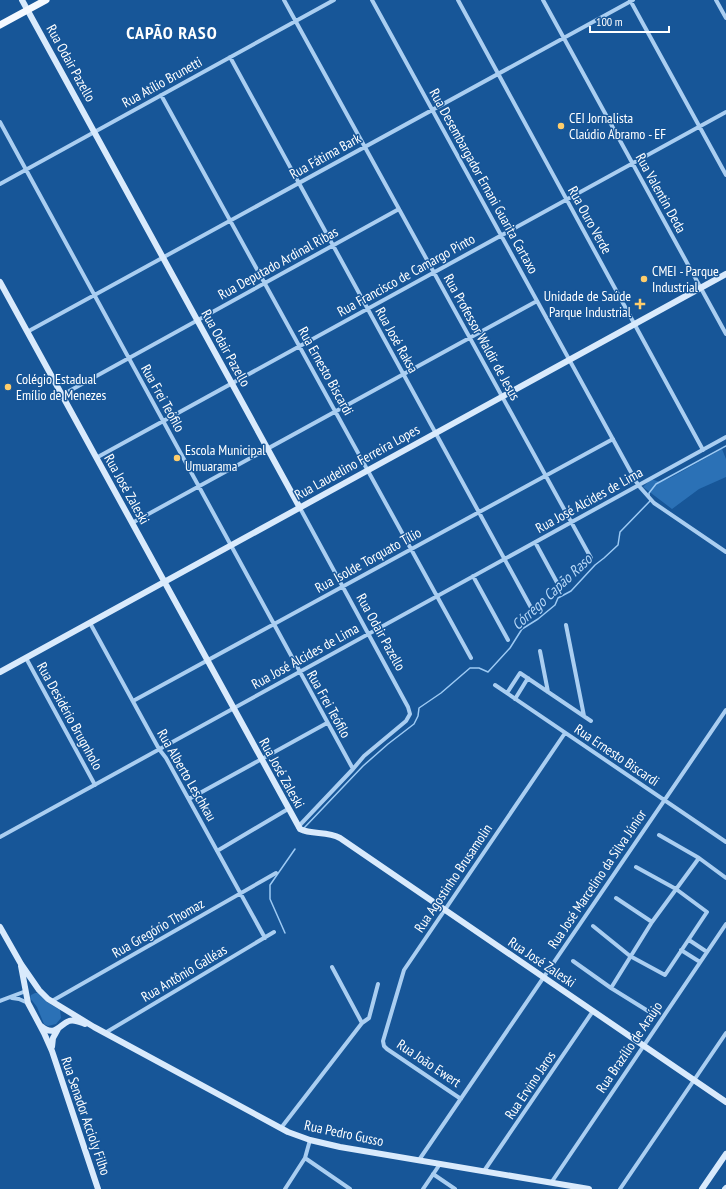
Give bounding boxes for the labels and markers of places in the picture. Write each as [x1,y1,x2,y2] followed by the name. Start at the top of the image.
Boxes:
[569,109,666,143] place label: CEI Jornalista Claúdio Abramo - EF
[556,121,566,131] marker: CEI Jornalista Claúdio Abramo - EF
[652,262,719,296] place label: CMEI - Parque Industrial
[639,274,649,284] marker: CMEI - Parque Industrial
[544,287,632,321] place label: Unidade de Saúde Parque Industrial
[634,298,646,310] marker: Unidade de Saúde Parque Industrial
[16,370,106,404] place label: Colégio Estadual Emílio de Menezes
[3,382,13,392] marker: Colégio Estadual Emílio de Menezes
[185,441,266,475] place label: Escola Municipal Umuarama
[172,453,182,463] marker: Escola Municipal Umuarama

